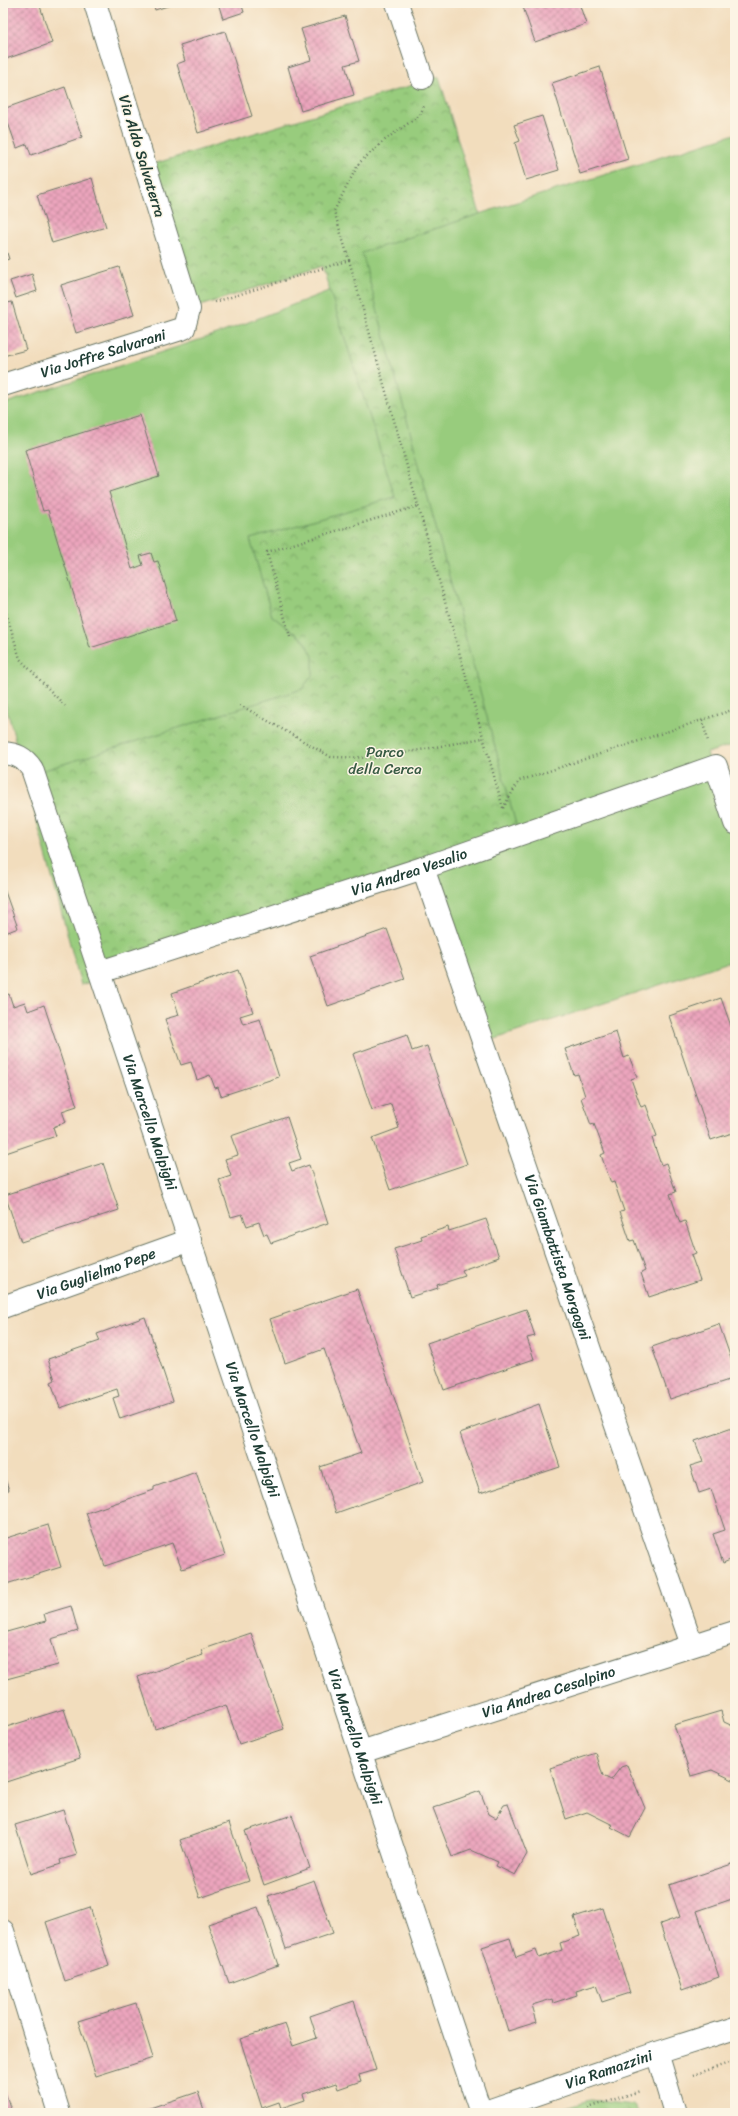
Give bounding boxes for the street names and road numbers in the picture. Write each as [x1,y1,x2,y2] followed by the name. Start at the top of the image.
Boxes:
[111,91,173,221] street label: Via Aldo Salvaterra
[37,321,170,385] street label: Via Joffre Salvarani
[348,840,471,903] street label: Via Andrea Vesalio
[115,1051,185,1195] street label: Via Marcello Malpighi
[517,1171,599,1345] street label: Via Giambattista Morgagni
[33,1240,160,1307] street label: Via Guglielmo Pepe
[218,1358,288,1502] street label: Via Marcello Malpighi
[479,1658,619,1725] street label: Via Andrea Cesalpino
[320,1665,390,1809] street label: Via Marcello Malpighi
[562,2042,657,2097] street label: Via Ramazzini

